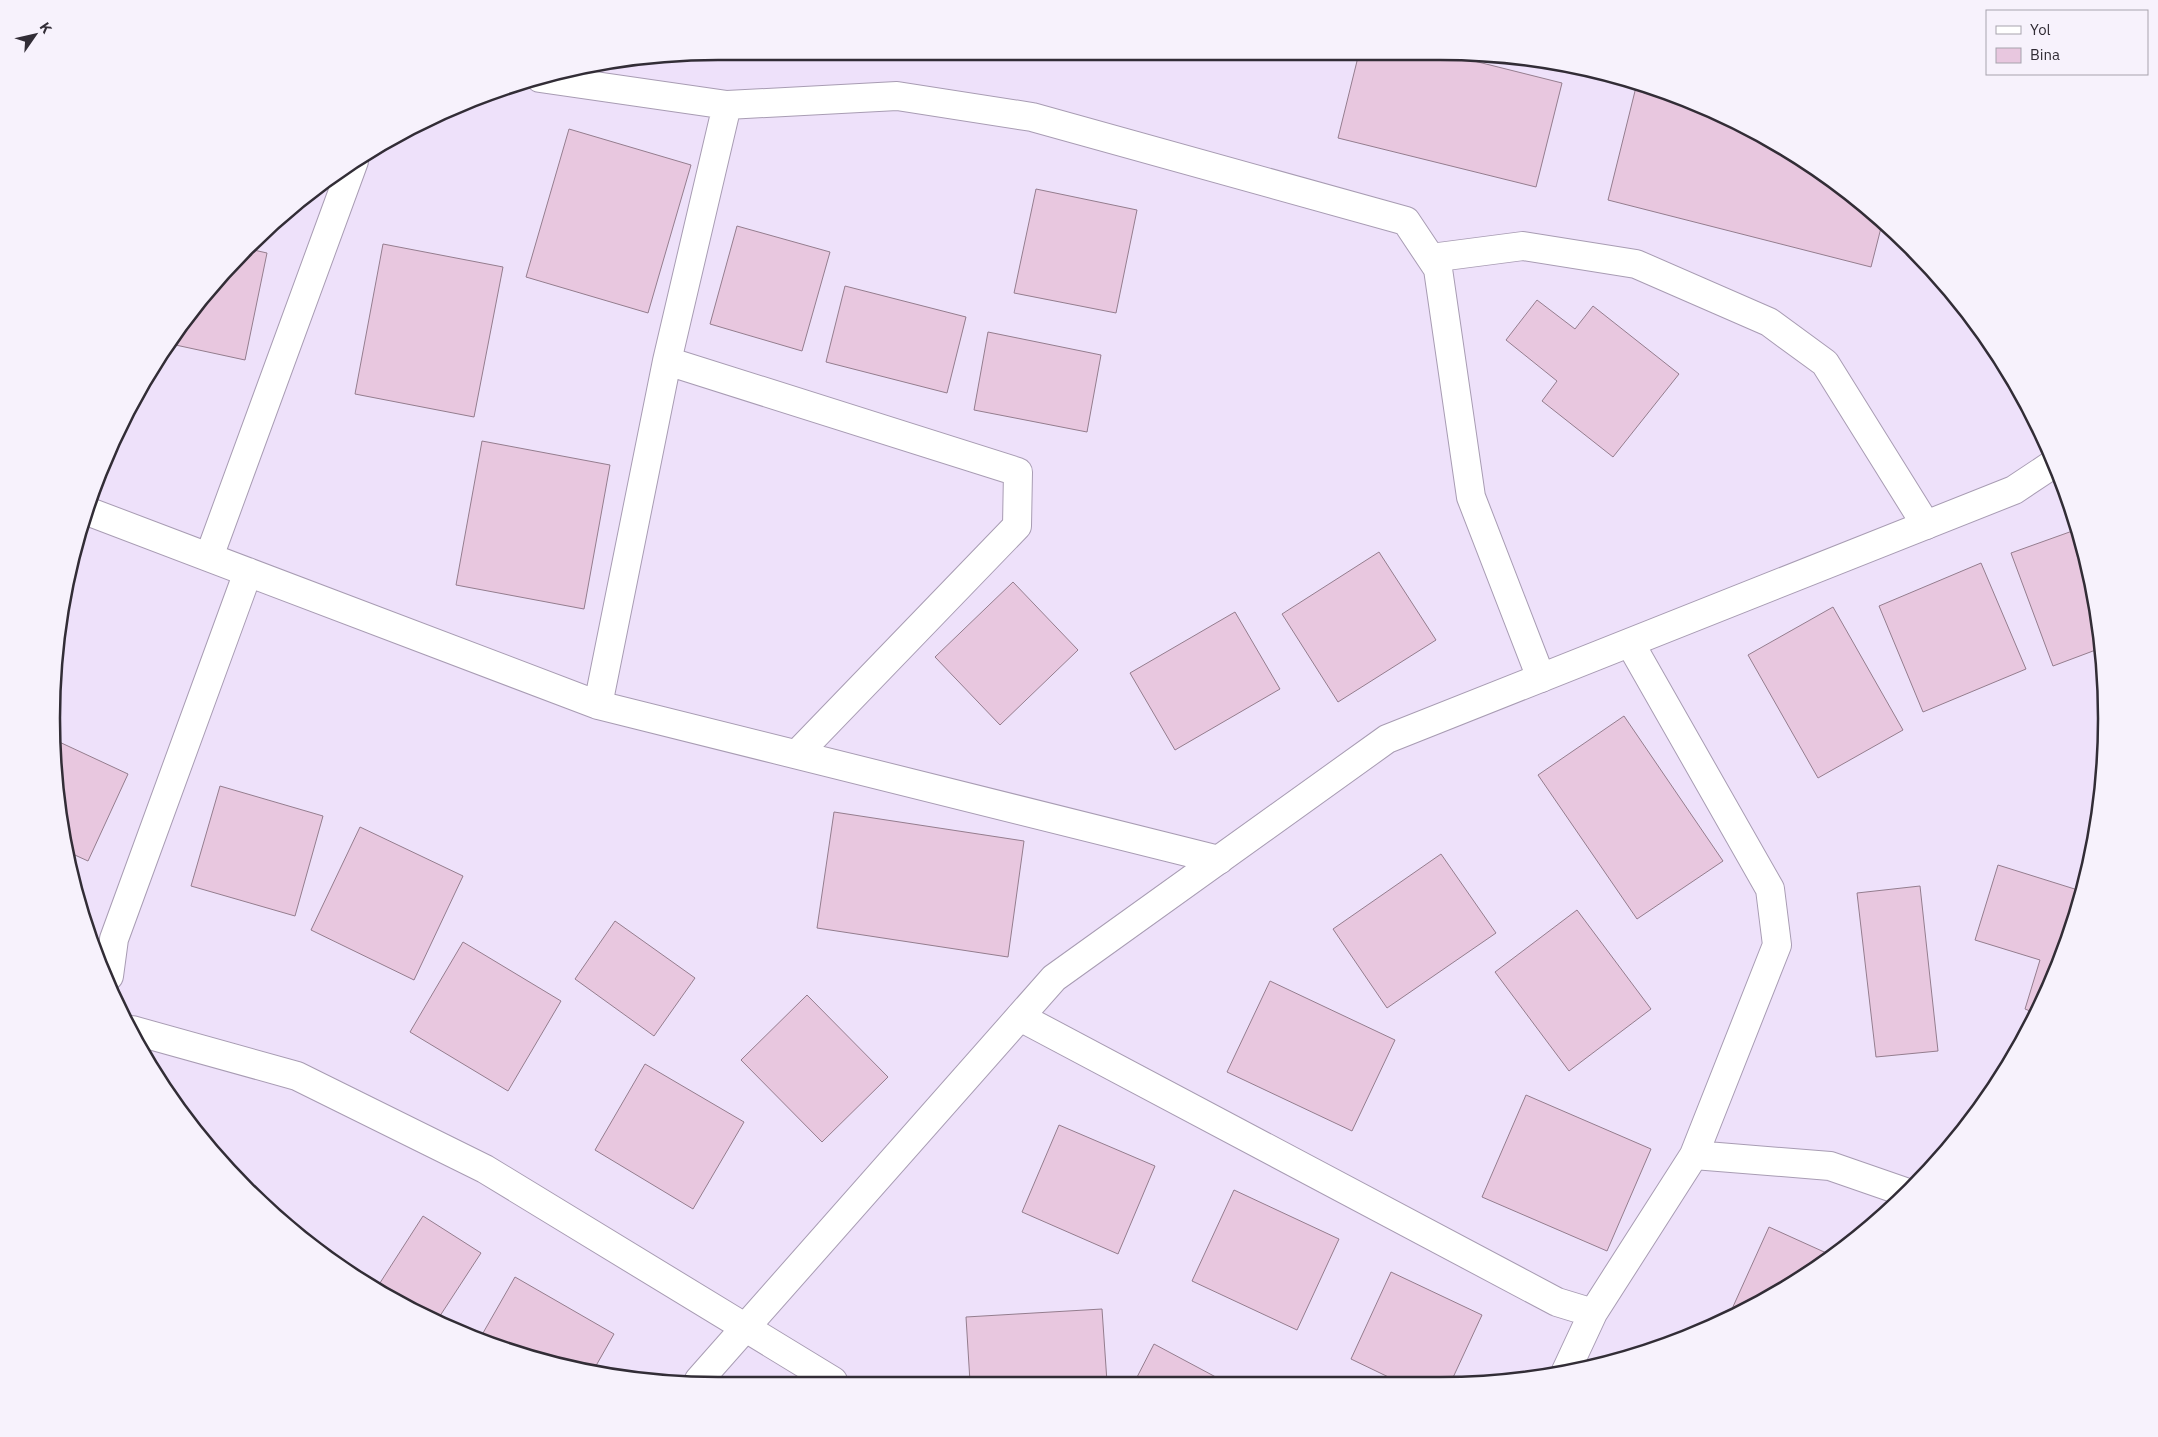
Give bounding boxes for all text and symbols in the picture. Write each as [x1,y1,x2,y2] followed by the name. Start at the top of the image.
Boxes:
[10,10,60,60] north arrow
[1986,10,2148,75] legend
[36,19,56,37] text: K
[2030,20,2051,39] text: Yol
[2030,45,2060,64] text: Bina

